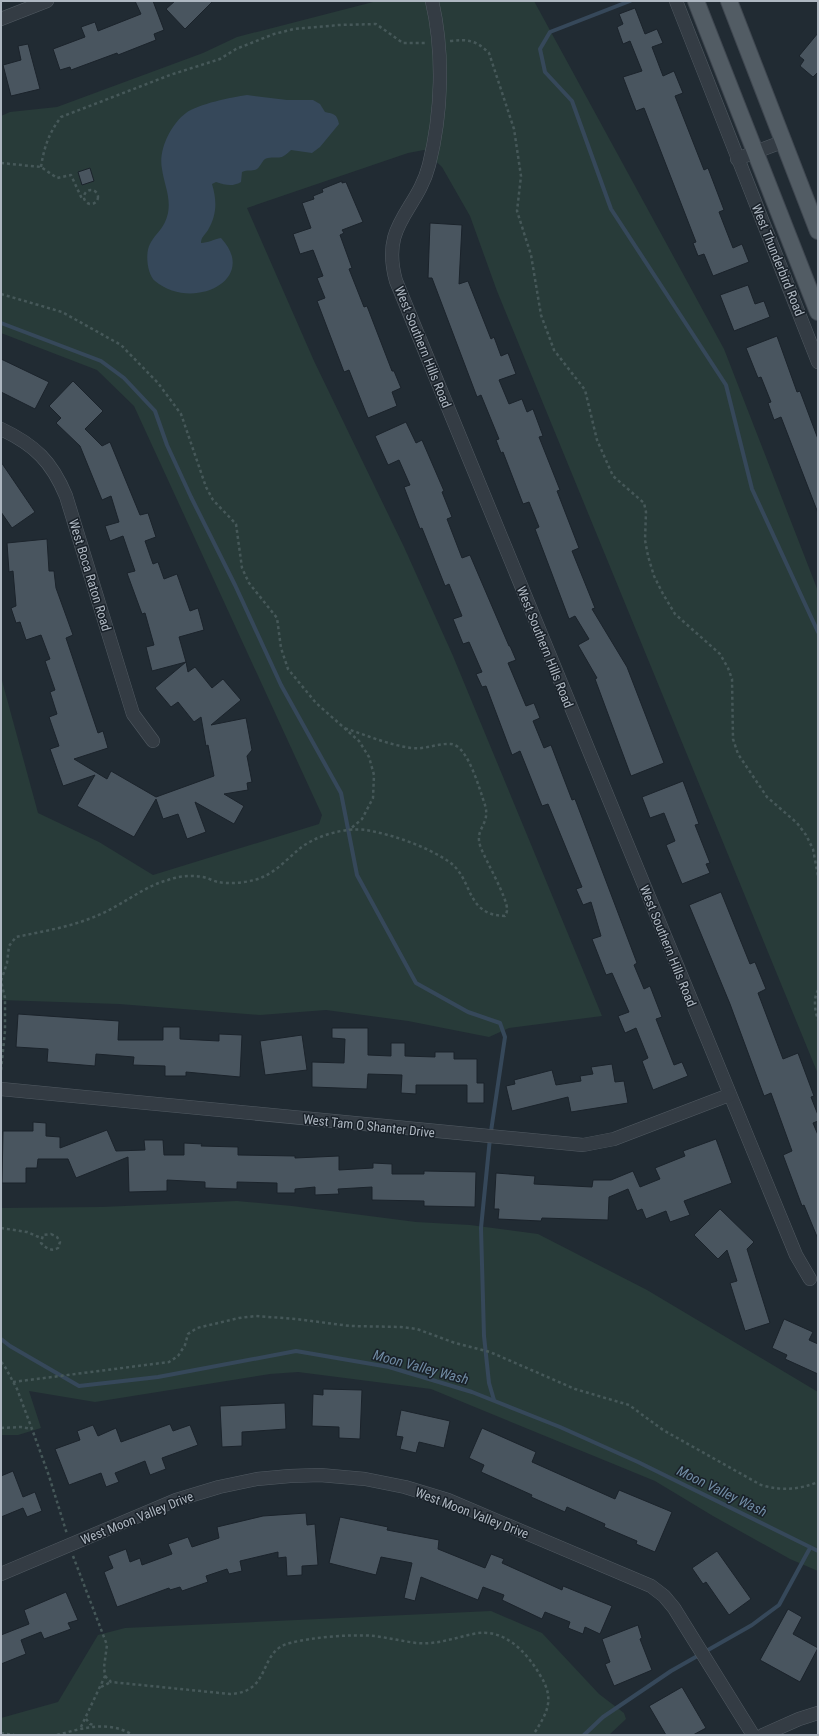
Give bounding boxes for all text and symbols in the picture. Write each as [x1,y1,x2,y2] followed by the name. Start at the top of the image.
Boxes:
[749,202,807,318] street label: West Thunderbird Road
[392,284,454,410] street label: West Southern Hills Road
[66,517,114,633] street label: West Boca Raton Road
[514,584,576,710] street label: West Southern Hills Road
[637,883,699,1009] street label: West Southern Hills Road
[302,1112,436,1140] street label: West Tam O Shanter Drive
[372,1347,470,1387] water label: Moon Valley Wash
[674,1462,770,1520] water label: Moon Valley Wash
[413,1484,531,1542] street label: West Moon Valley Drive
[78,1489,196,1547] street label: West Moon Valley Drive

